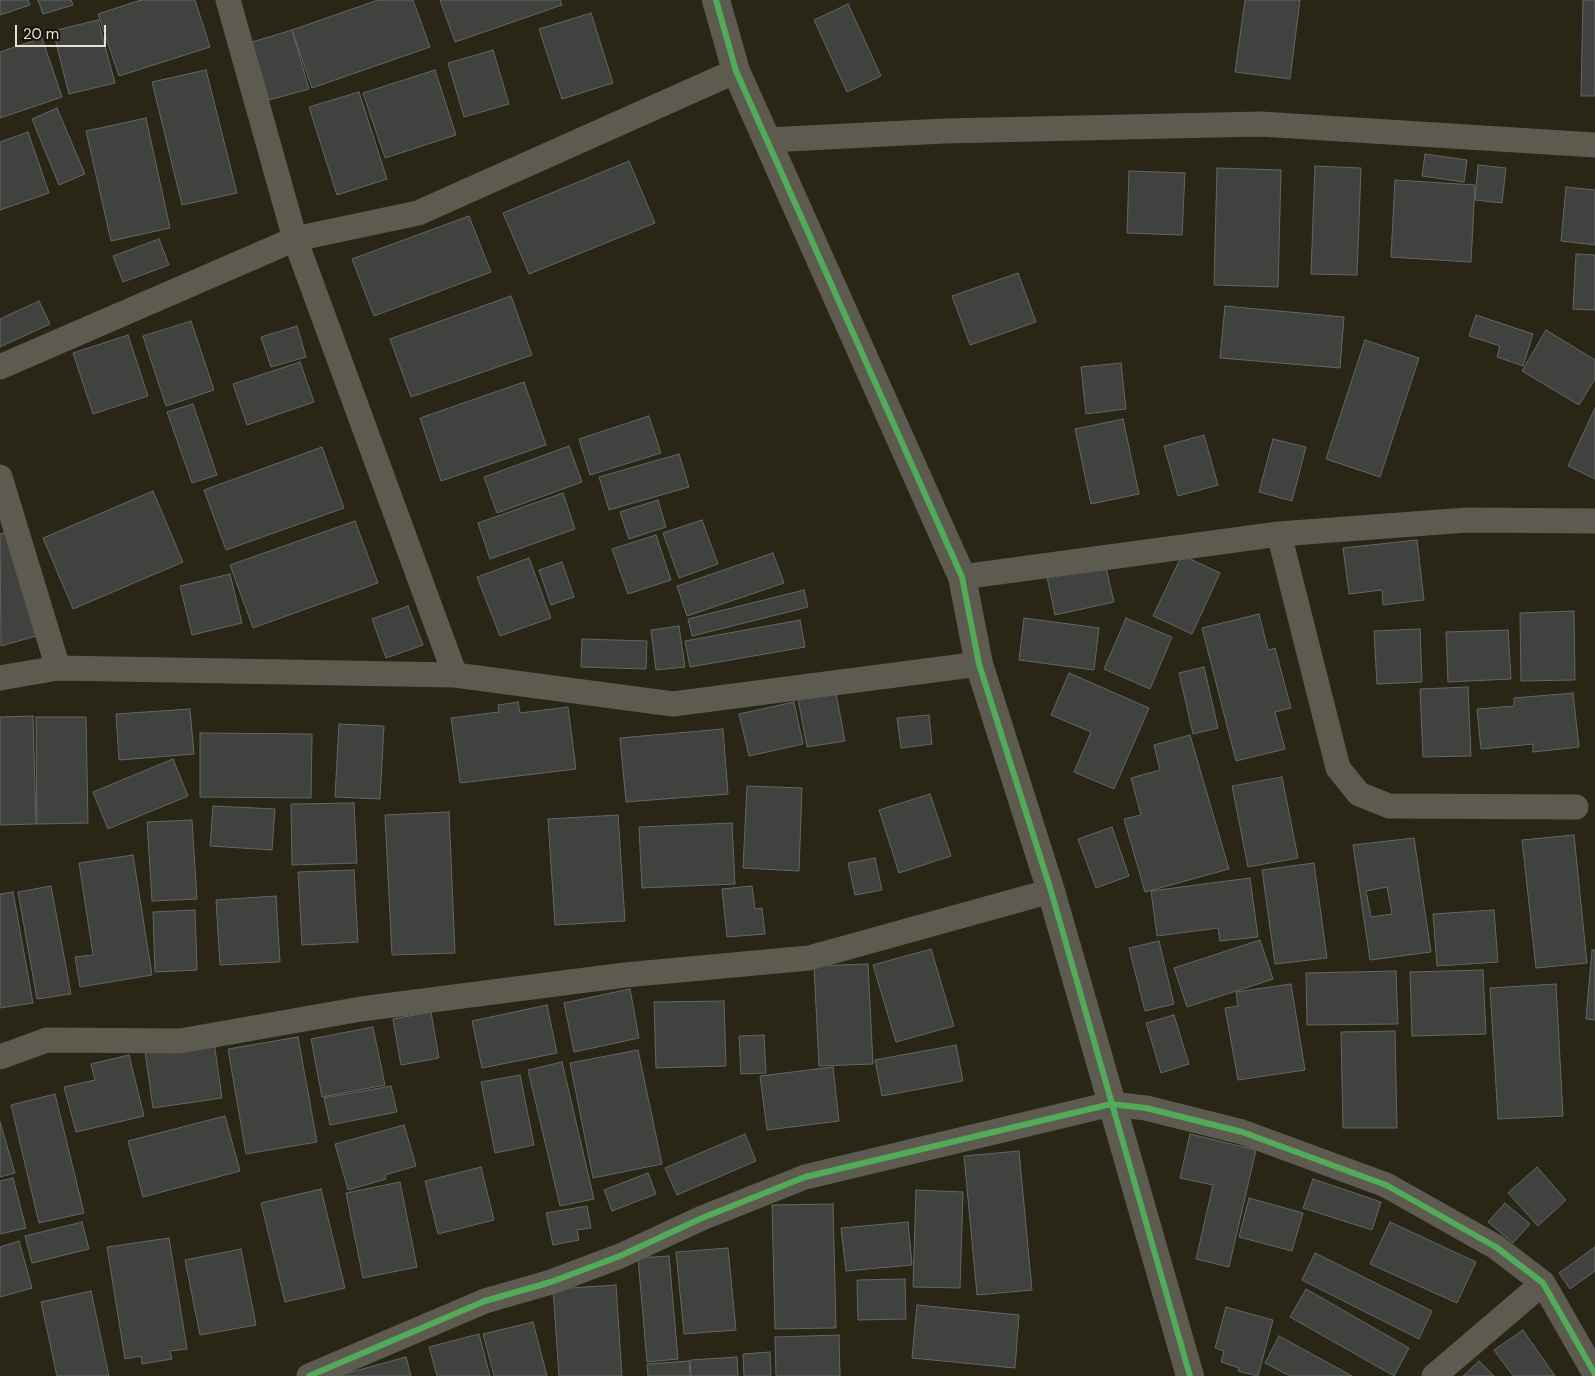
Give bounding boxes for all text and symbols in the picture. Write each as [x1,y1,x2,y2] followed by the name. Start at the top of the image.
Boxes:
[18,15,109,47] scale bar
[23,24,59,44] text: 20 m

